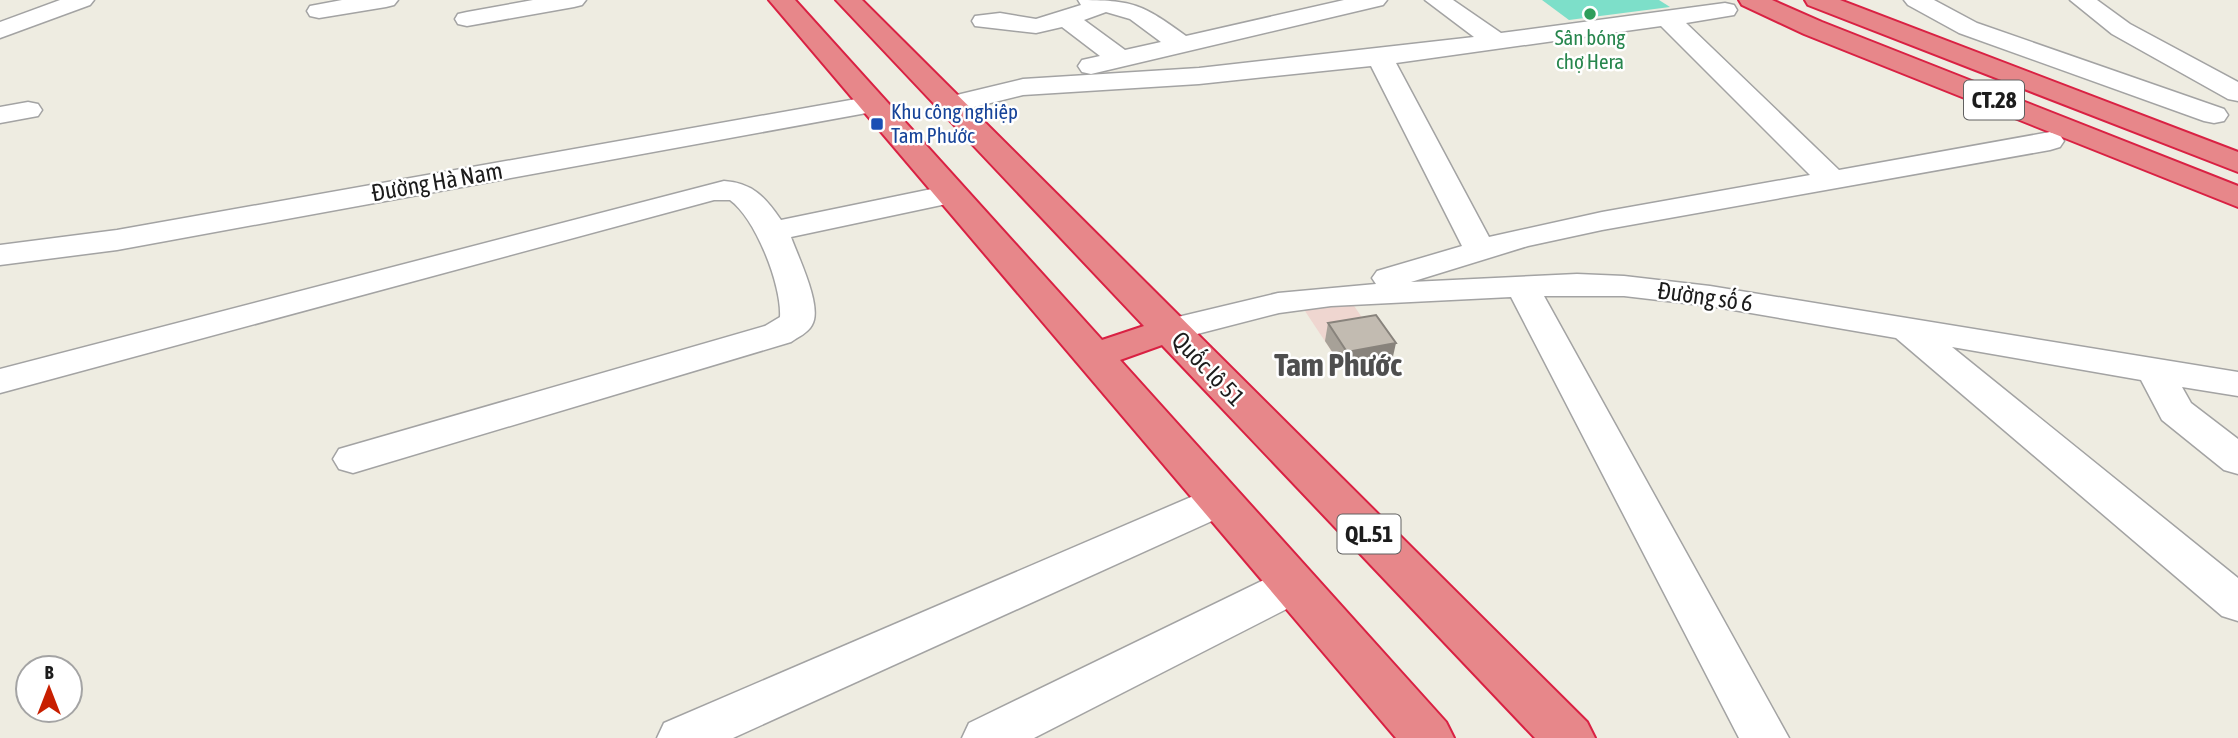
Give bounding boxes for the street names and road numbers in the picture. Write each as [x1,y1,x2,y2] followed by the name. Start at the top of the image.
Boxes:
[1964,80,2024,120] road number: CT.28
[369,157,505,206] street label: Đường Hà Nam
[1656,276,1754,317] street label: Đường số 6
[1167,326,1250,411] street label: Quốc lộ 51
[1338,514,1400,554] road number: QL.51

